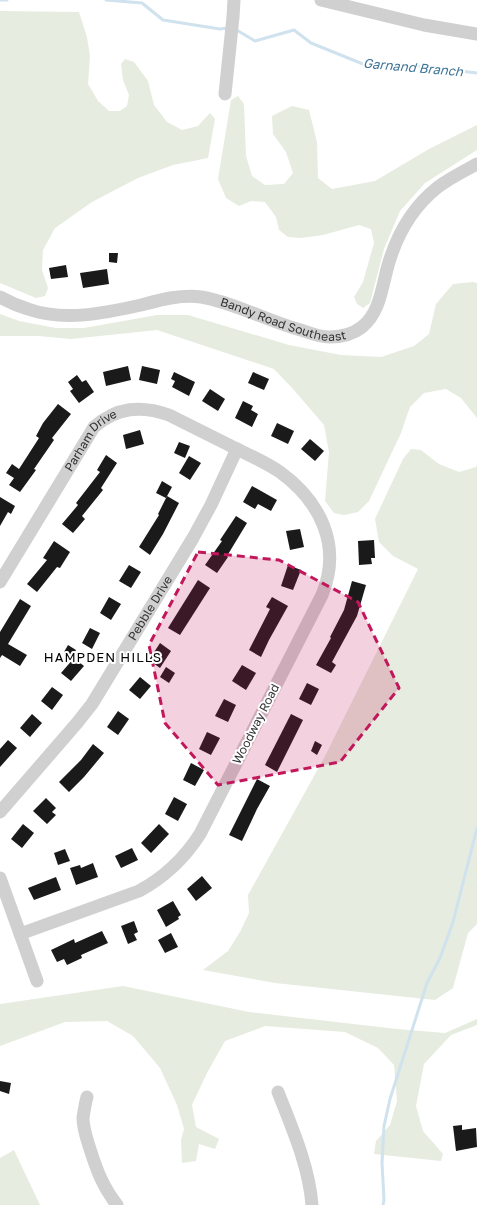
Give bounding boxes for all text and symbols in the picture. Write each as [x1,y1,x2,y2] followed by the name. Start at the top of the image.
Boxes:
[362,55,465,79] water label: Garnand Branch
[219,294,348,344] street label: Bandy Road Southeast
[61,406,119,474] street label: Parham Drive
[124,573,175,643] street label: Pebble Drive
[44,649,162,665] district label: HAMPDEN HILLS
[229,681,282,766] street label: Woodway Road

